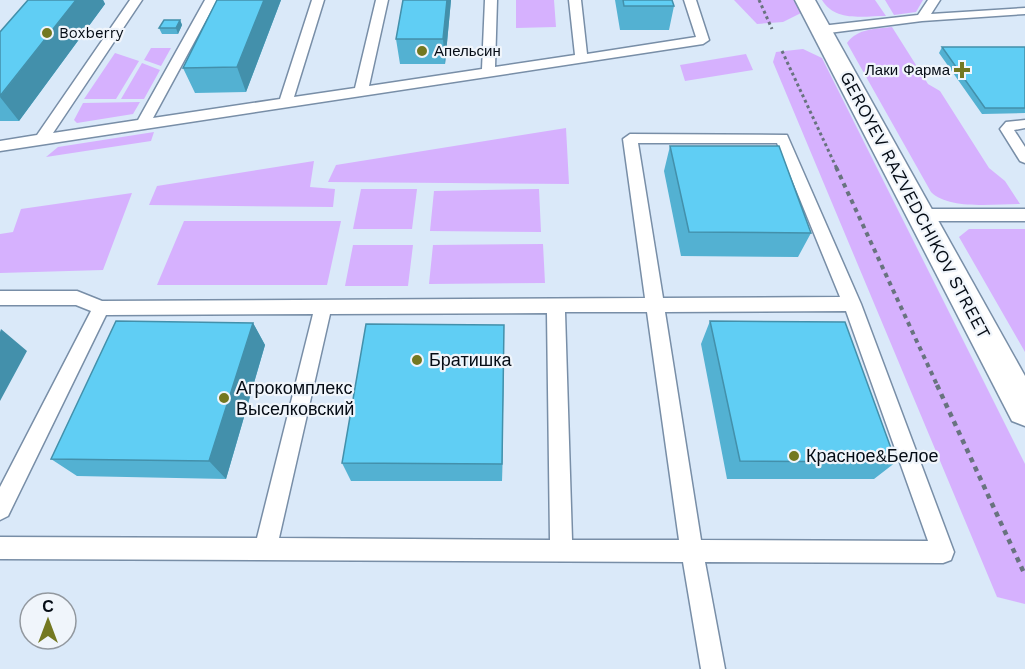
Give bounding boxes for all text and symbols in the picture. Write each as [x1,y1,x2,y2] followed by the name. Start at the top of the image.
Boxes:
[59,24,124,42] place label: Boxberry
[40,26,54,40] marker: Boxberry
[434,42,501,60] place label: Апельсин
[415,44,429,58] marker: Апельсин
[865,61,951,79] place label: Лаки Фарма
[955,63,969,77] marker: Лаки Фарма
[836,68,995,342] street label: GEROYEV RAZVEDCHIKOV STREET
[429,349,512,370] place label: Братишка
[410,353,424,367] marker: Братишка
[236,377,354,419] place label: Агрокомплекс Выселковский
[217,391,231,405] marker: Агрокомплекс Выселковский
[806,445,939,466] place label: Красное&Белое
[787,449,801,463] marker: Красное&Белое
[18,591,78,651] north arrow
[42,597,54,616] text: С

